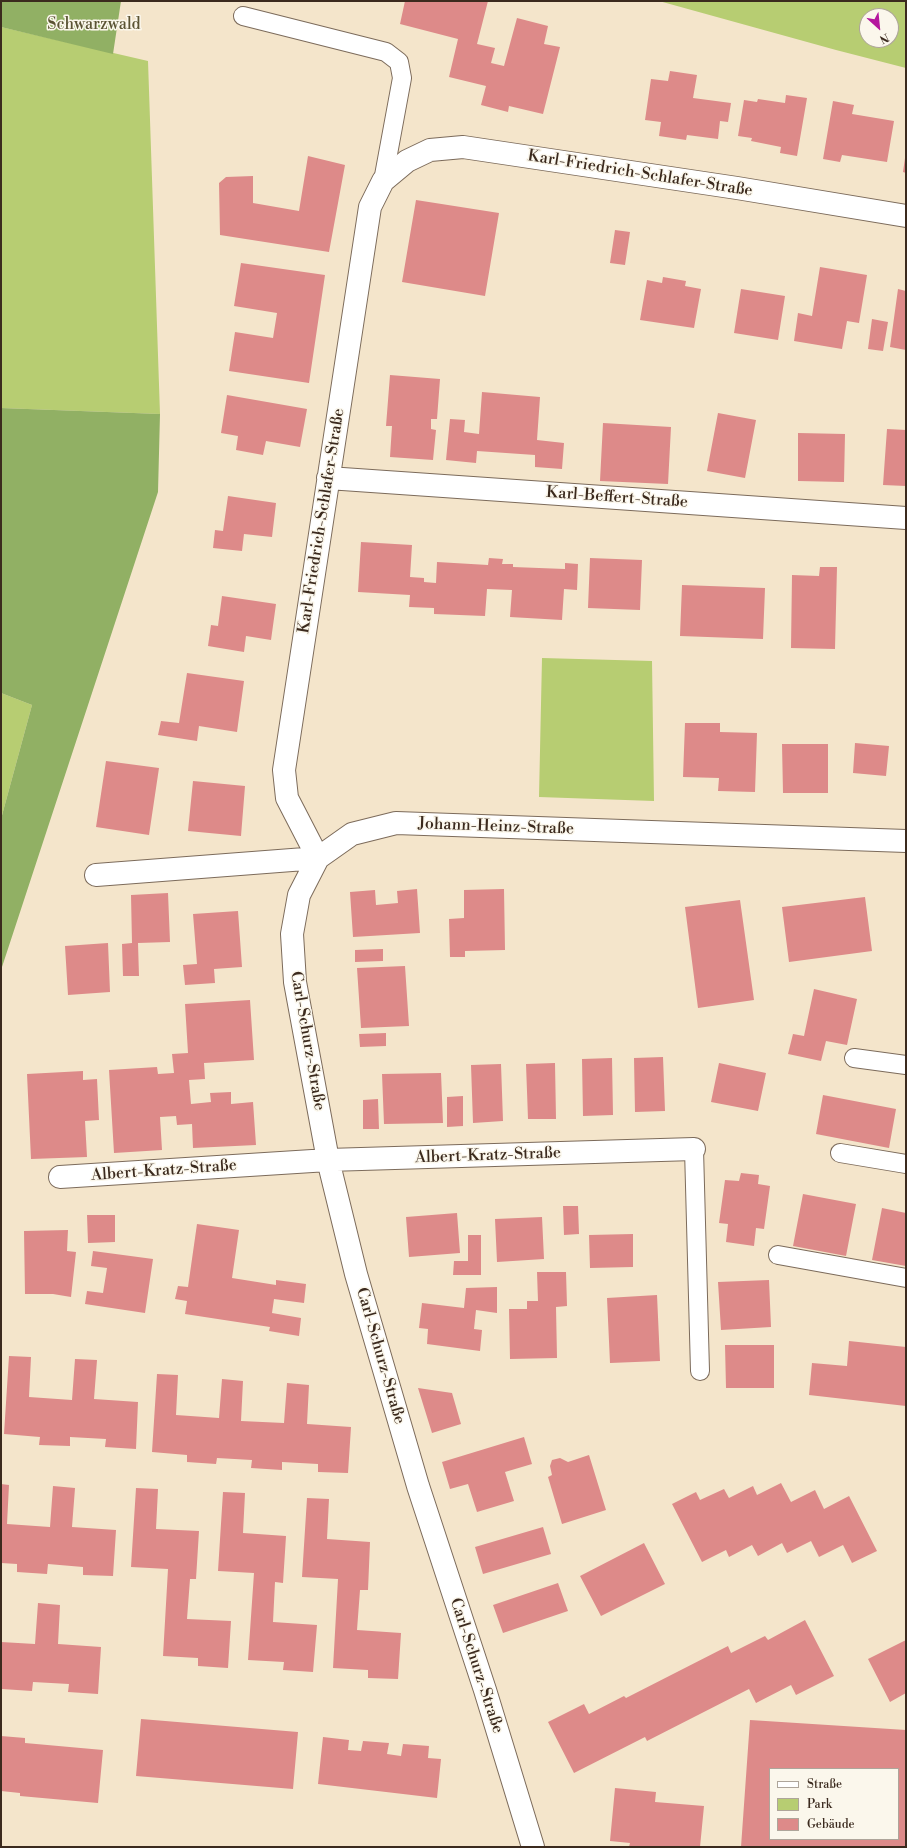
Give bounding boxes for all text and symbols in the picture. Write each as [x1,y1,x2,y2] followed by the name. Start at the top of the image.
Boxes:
[859,8,899,48] north arrow
[47,15,141,35] park label: Schwarzwald
[877,30,891,46] text: N
[526,147,754,201] street label: Karl-Friedrich-Schlafer-Straße
[295,407,349,635] street label: Karl-Friedrich-Schlafer-Straße
[545,483,689,513] street label: Karl-Beffert-Straße
[418,815,574,839] street label: Johann-Heinz-Straße
[285,970,329,1112] street label: Carl-Schurz-Straße
[415,1144,561,1168] street label: Albert-Kratz-Straße
[91,1156,237,1186] street label: Albert-Kratz-Straße
[351,1286,409,1426] street label: Carl-Schurz-Straße
[445,1596,507,1736] street label: Carl-Schurz-Straße
[769,1768,899,1840] legend
[807,1777,842,1792] text: Straße
[807,1797,832,1812] text: Park
[807,1817,855,1832] text: Gebäude

